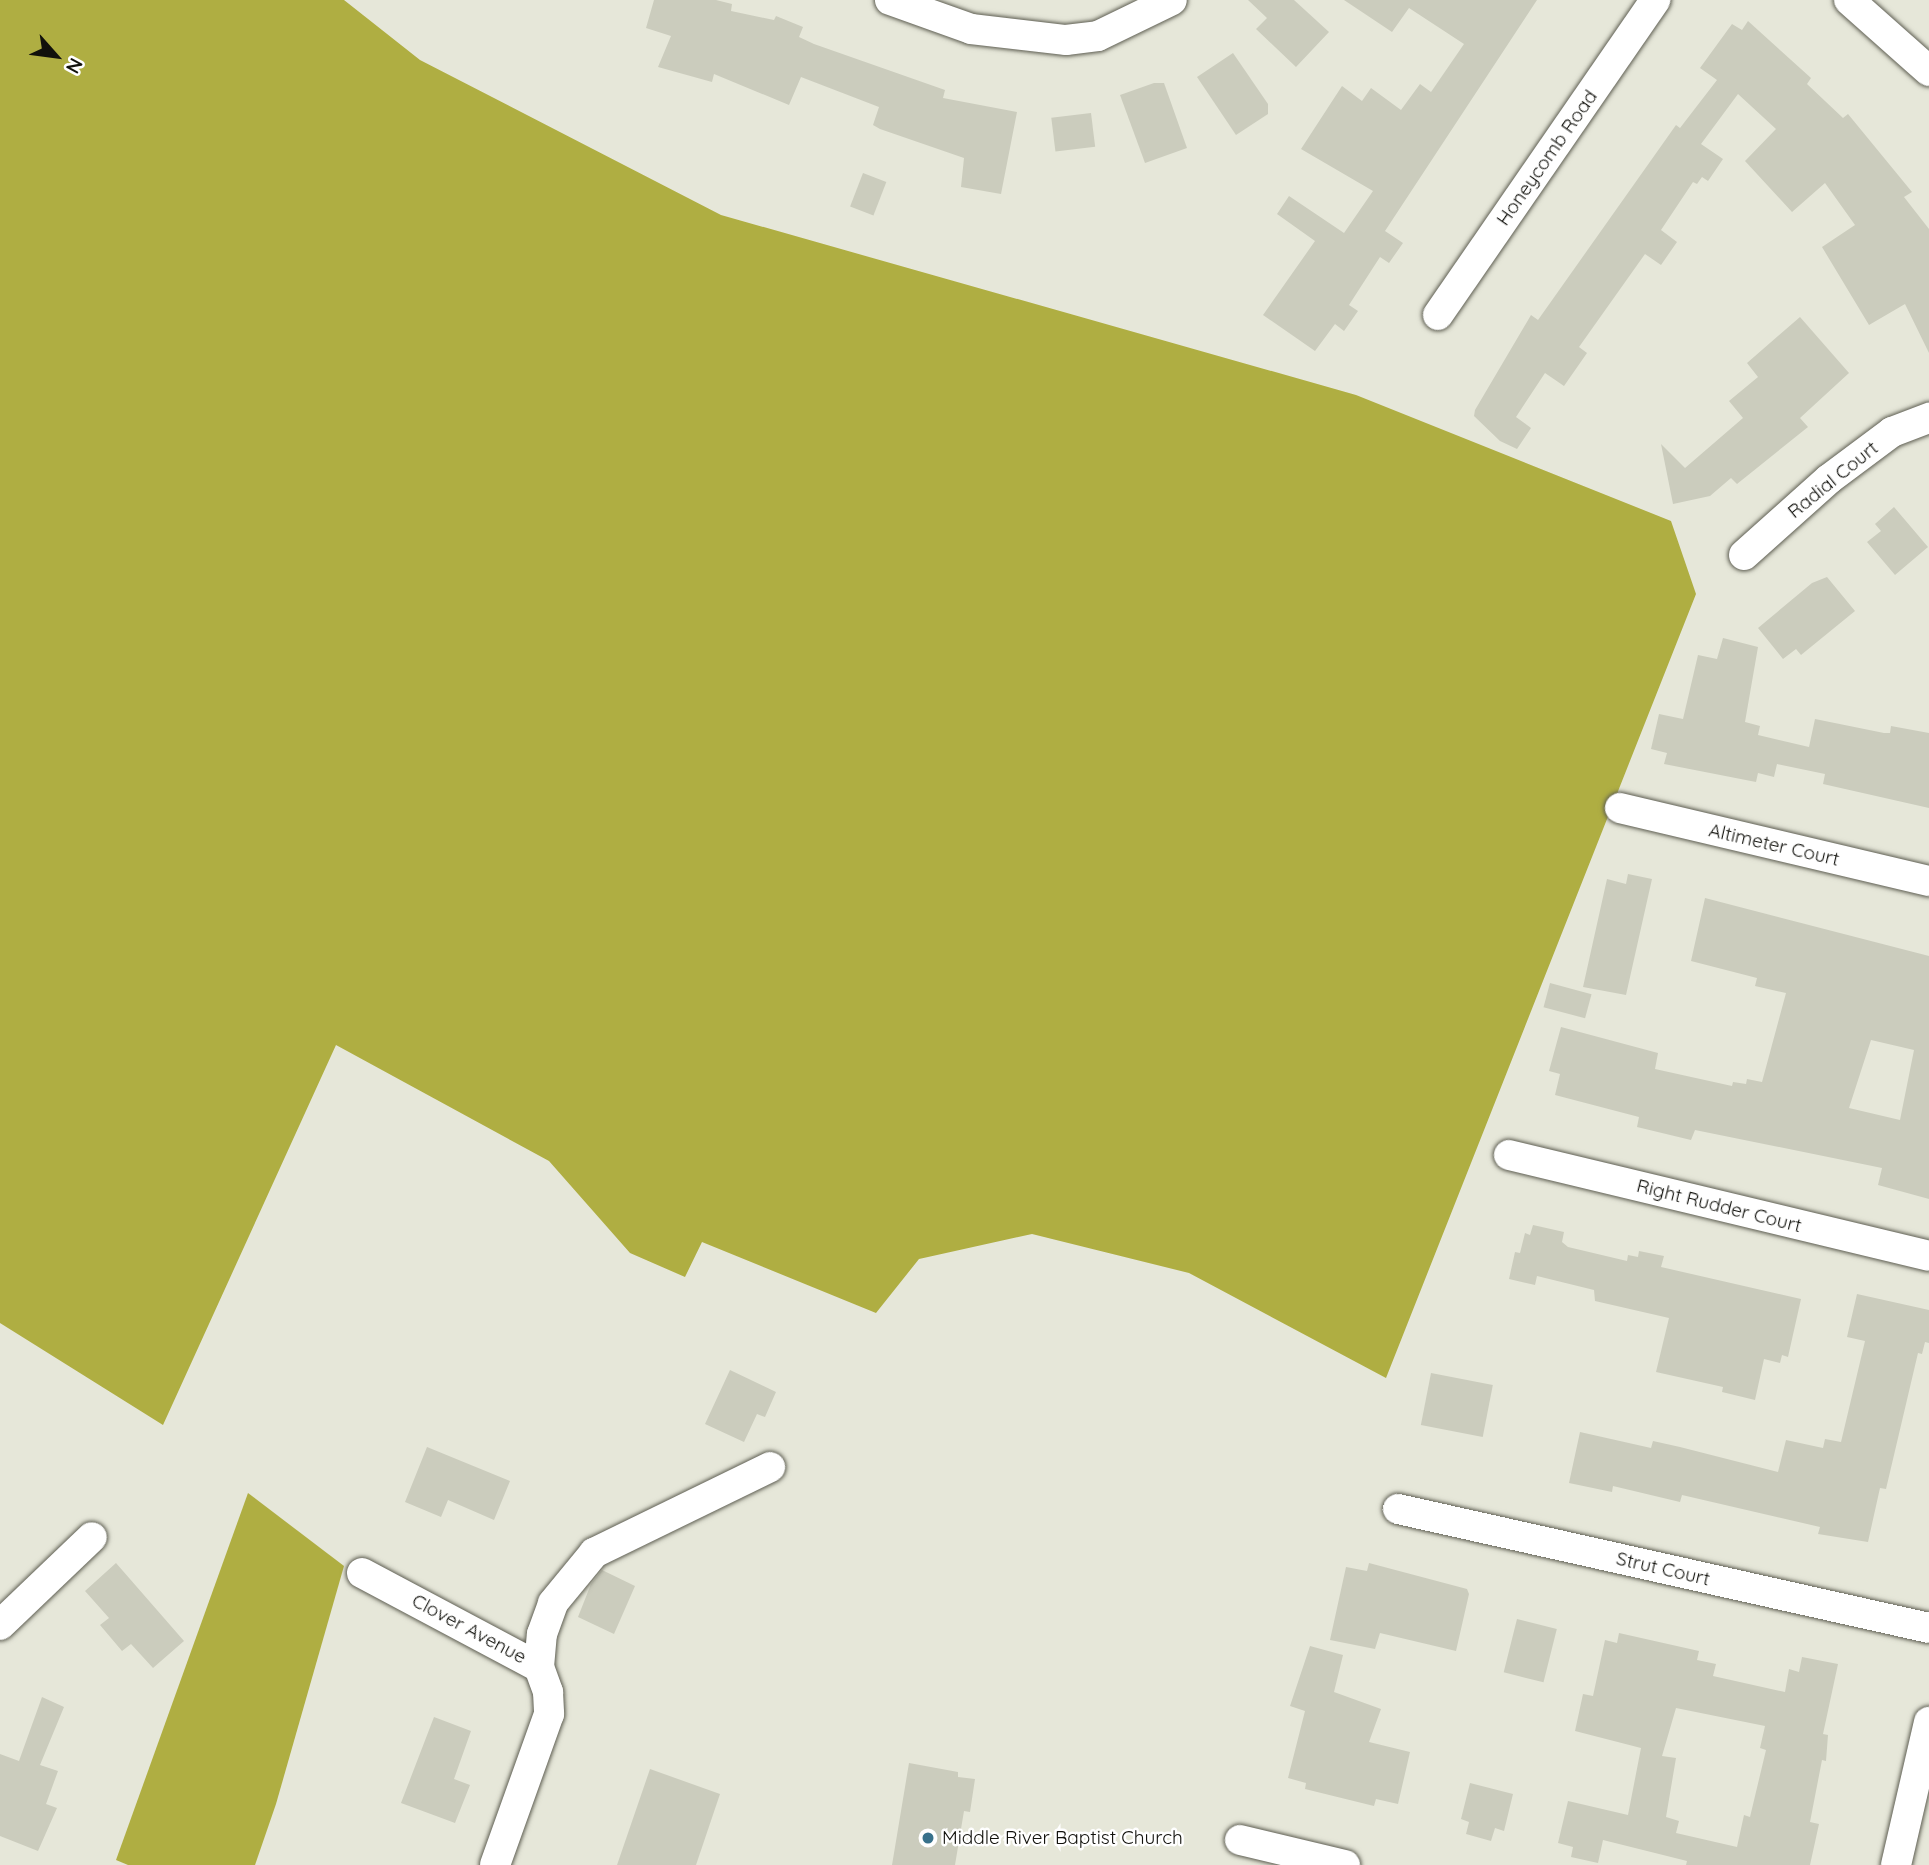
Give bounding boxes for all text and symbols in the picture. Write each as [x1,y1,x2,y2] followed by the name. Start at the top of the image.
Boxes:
[21,21,91,91] north arrow
[61,54,88,78] text: N
[1492,86,1602,230] street label: Honeycomb Road
[1783,437,1883,523] street label: Radial Court
[1707,819,1841,871] street label: Altimeter Court
[1634,1174,1804,1238] street label: Right Rudder Court
[1614,1547,1712,1591] street label: Strut Court
[408,1589,530,1669] street label: Clover Avenue
[942,1827,1183,1849] place label: Middle River Baptist Church
[920,1830,936,1846] marker: Middle River Baptist Church

